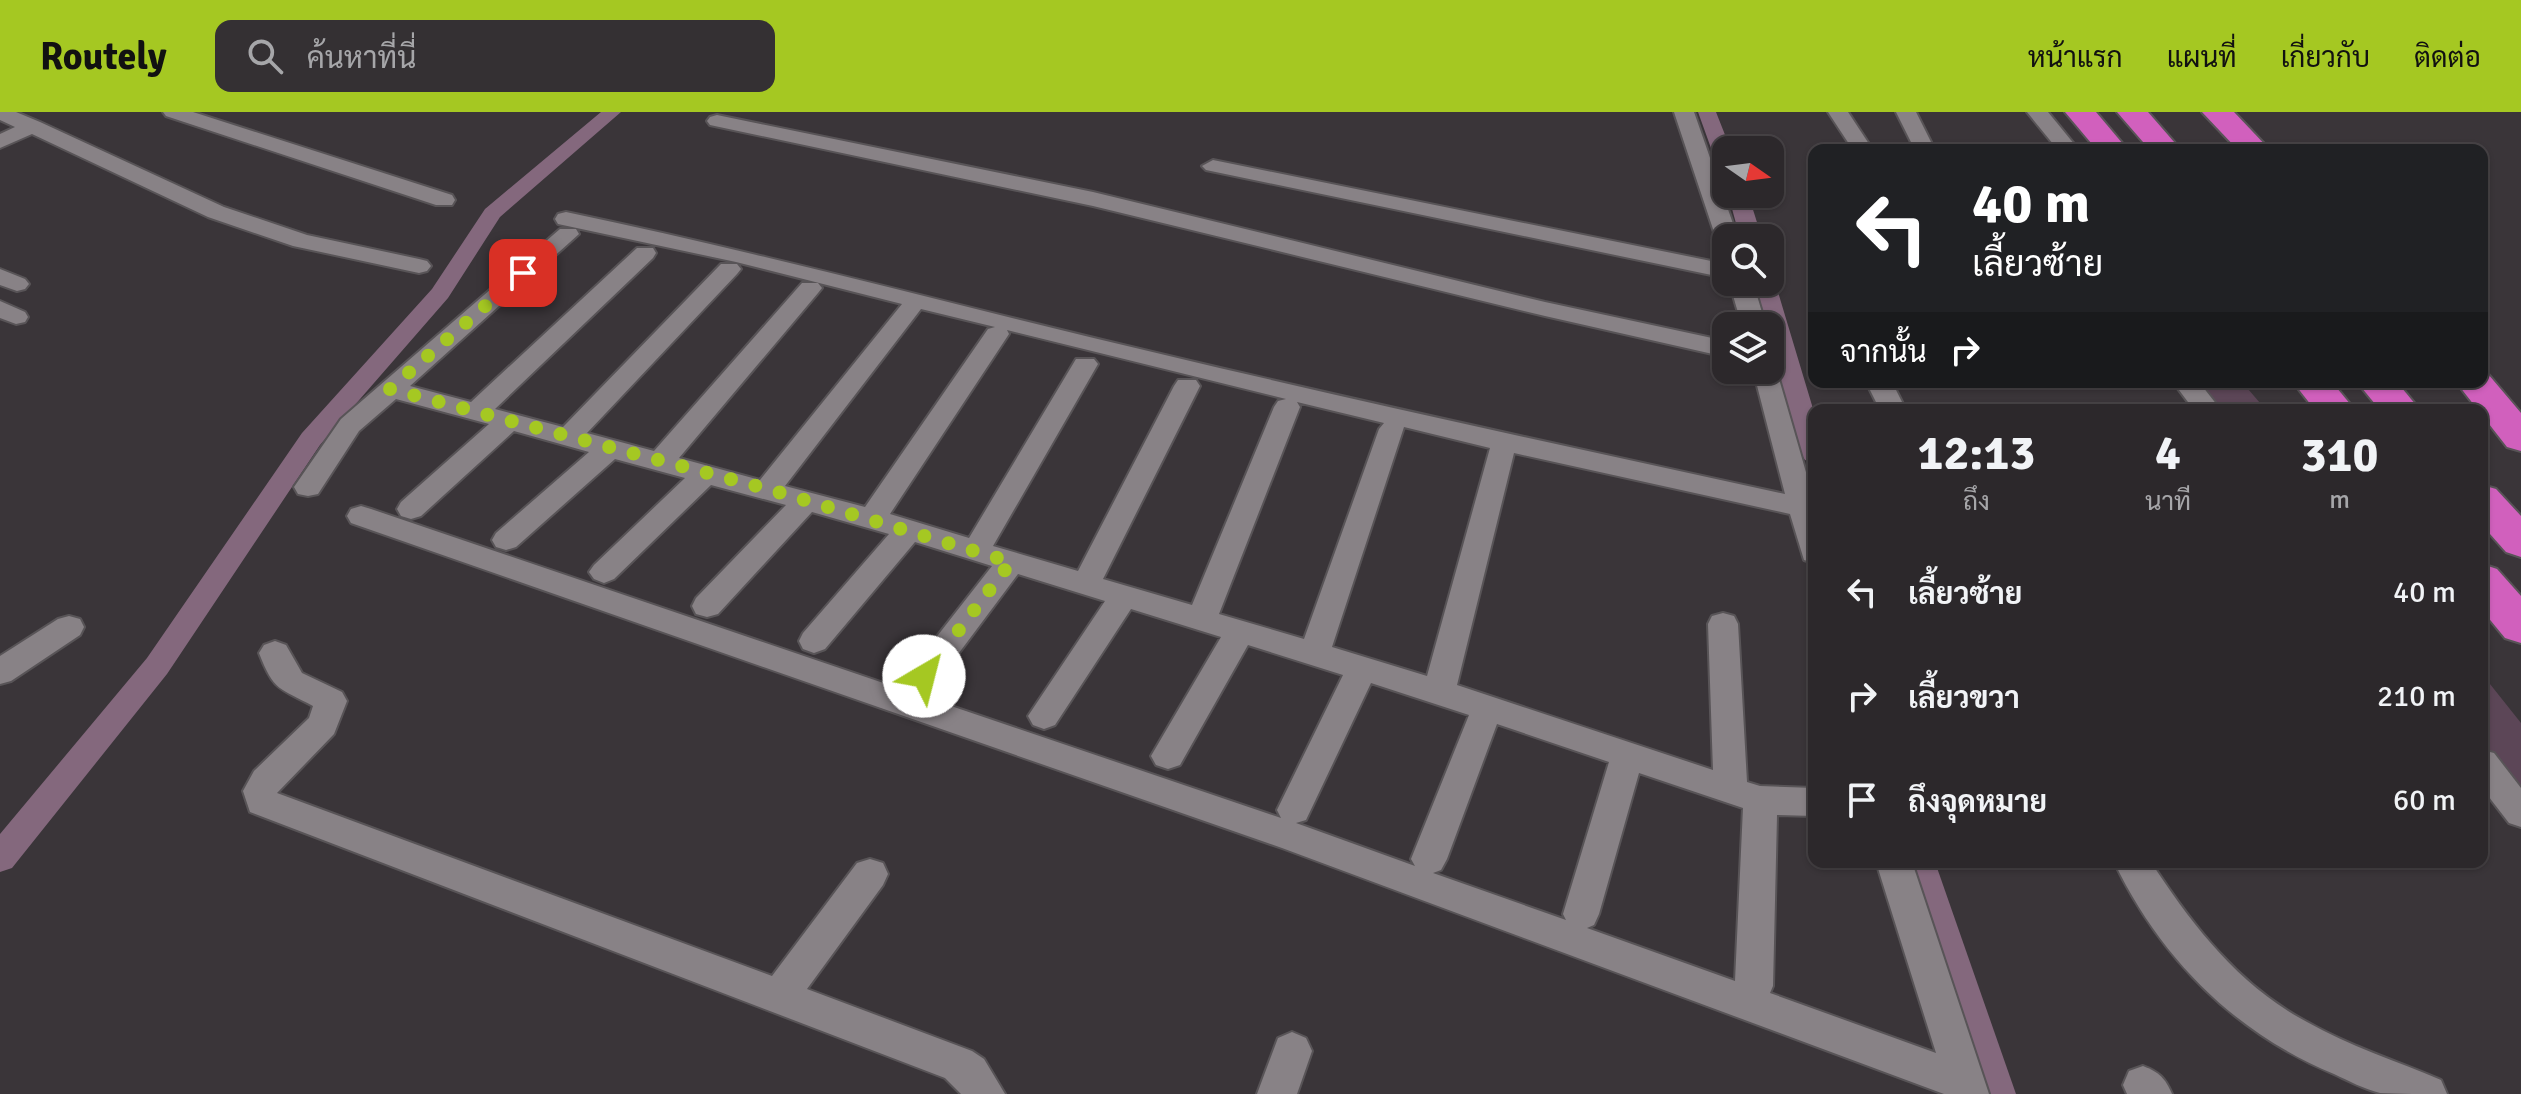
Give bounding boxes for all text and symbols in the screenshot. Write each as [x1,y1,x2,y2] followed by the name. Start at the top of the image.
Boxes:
[215,20,775,92] search box
[40,33,167,80] text: Routely
[243,34,287,78] icon: search
[307,40,416,77] text: ค้นหาที่นี่
[2028,41,2123,75] text: หน้าแรก
[2167,41,2237,75] text: แผนที่
[2281,41,2370,75] text: เกี่ยวกับ
[2414,41,2481,75] text: ติดต่อ
[1712,136,1784,208] north arrow
[1712,136,1784,384] map controls
[1972,169,2090,238] text: 40 m
[1840,176,1944,280] icon: left
[1712,224,1784,296] button: search
[489,239,557,307] pin
[1972,242,2103,287] text: เลี้ยวซ้าย
[501,251,545,295] icon: arrive
[1712,312,1784,384] button: layers
[1943,328,1987,372] icon: right
[1840,334,1927,371] text: จากนั้น
[1918,424,2035,483] text: 12:13
[2155,424,2181,483] text: 4
[2301,426,2378,485] text: 310
[2329,484,2350,516] text: m
[1963,486,1990,518] text: ถึง
[2145,486,2191,518] text: นาที
[1840,570,1884,614] icon: left
[2393,574,2456,611] text: 40 m
[1908,576,2022,613] text: เลี้ยวซ้าย
[882,634,966,718] position arrow
[1840,674,1884,718] icon: right
[2377,678,2456,715] text: 210 m
[1908,680,2020,717] text: เลี้ยวขวา
[1840,778,1884,822] icon: arrive
[2393,782,2456,819] text: 60 m
[1908,784,2047,821] text: ถึงจุดหมาย

